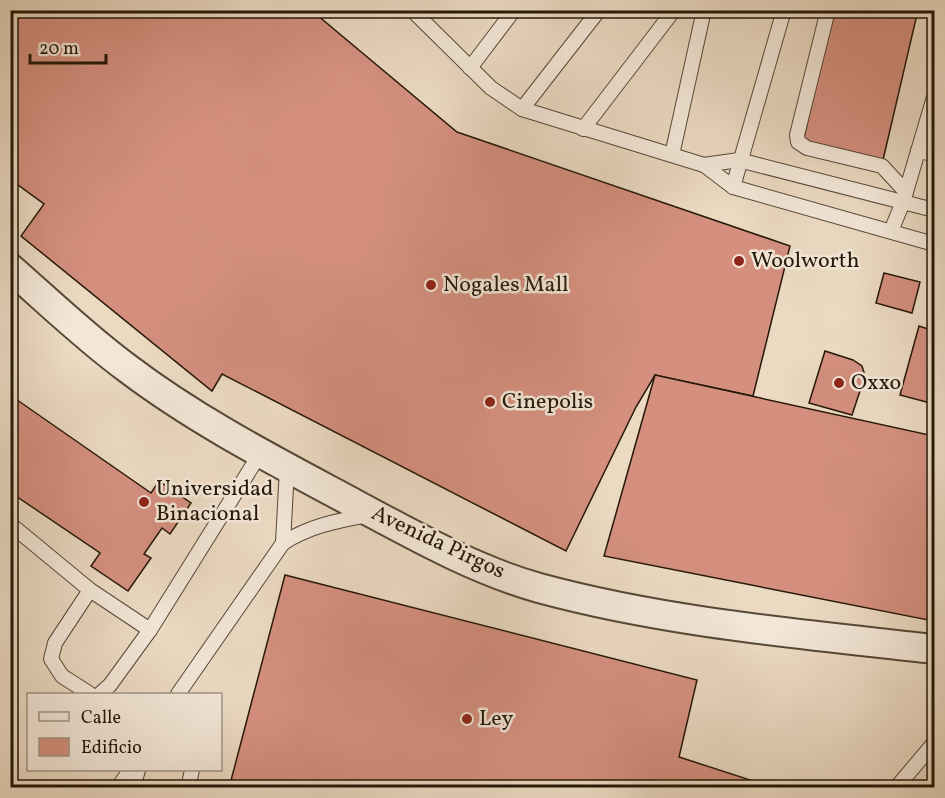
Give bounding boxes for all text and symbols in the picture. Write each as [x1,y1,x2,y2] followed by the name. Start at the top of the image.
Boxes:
[30,27,106,65] scale bar
[39,37,79,62] text: 20 m
[751,246,860,277] place label: Woolworth
[732,254,746,268] marker: Woolworth
[443,270,569,301] place label: Nogales Mall
[424,278,438,292] marker: Nogales Mall
[851,368,901,399] place label: Oxxo
[832,376,846,390] marker: Oxxo
[502,387,593,418] place label: Cinepolis
[483,395,497,409] marker: Cinepolis
[156,474,273,530] place label: Universidad Binacional
[137,495,151,509] marker: Universidad Binacional
[366,498,510,588] street label: Avenida Pirgos
[27,693,222,771] legend
[479,704,514,735] place label: Ley
[81,706,121,731] text: Calle
[460,712,474,726] marker: Ley
[81,736,142,761] text: Edificio

